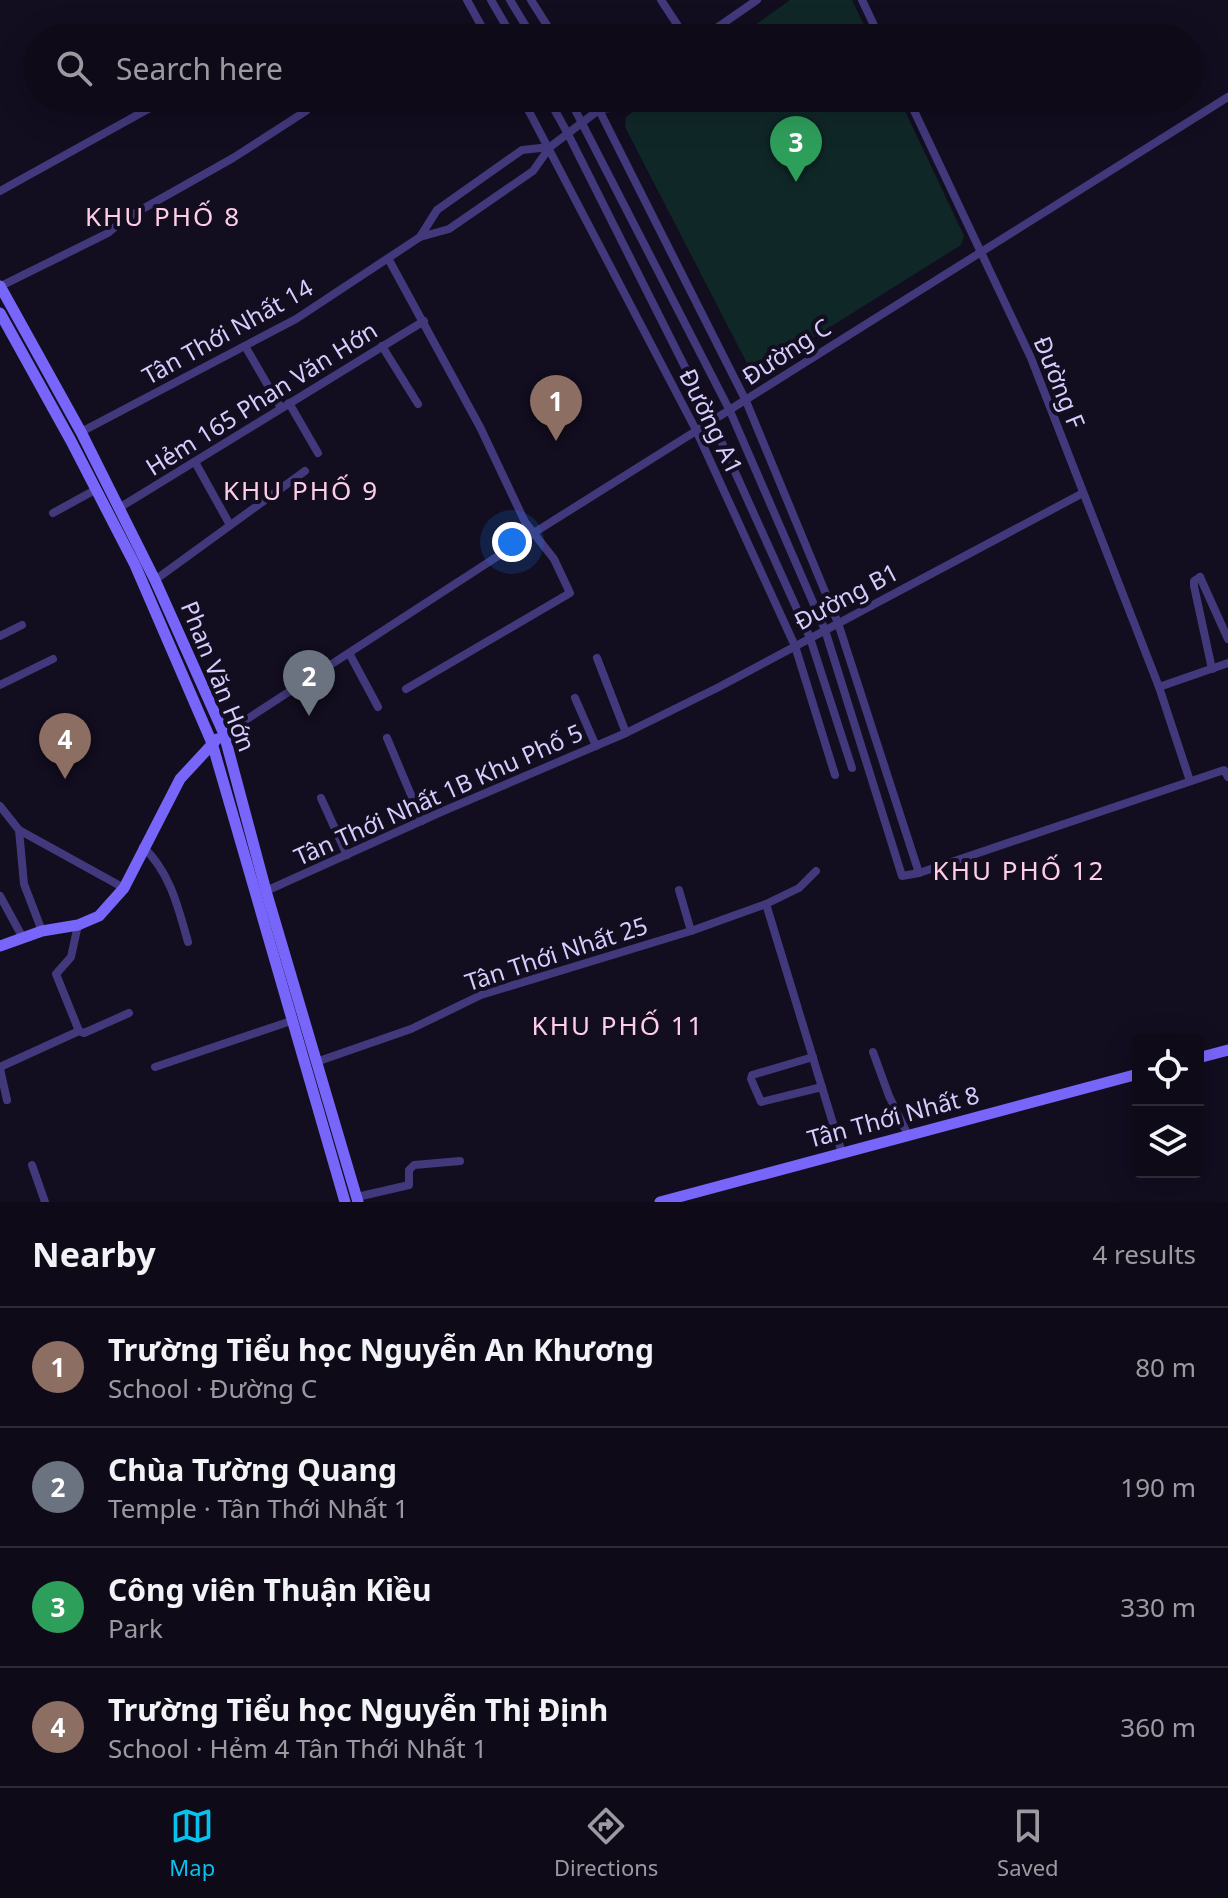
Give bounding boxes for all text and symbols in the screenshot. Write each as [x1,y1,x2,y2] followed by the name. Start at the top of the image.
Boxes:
[24,24,1204,112] search box
[52,46,96,90] icon: search
[116,48,283,89] text: Search here
[770,116,822,182] pin: 3
[85,198,241,234] district label: KHU PHỐ 8
[136,270,318,392] street label: Tân Thới Nhất 14
[735,310,837,392] street label: Đường C
[139,313,383,483] street label: Hẻm 165 Phan Văn Hớn
[1027,331,1093,433] street label: Đường F
[672,363,752,479] street label: Đường A1
[530,375,582,441] pin: 1
[223,472,379,508] district label: KHU PHỐ 9
[492,522,532,562] your location
[788,555,904,637] street label: Đường B1
[174,596,264,756] street label: Phan Văn Hớn
[283,650,335,716] pin: 2
[39,713,91,779] pin: 4
[288,715,588,873] street label: Tân Thới Nhất 1B Khu Phố 5
[933,852,1105,888] district label: KHU PHỐ 12
[460,908,652,998] street label: Tân Thới Nhất 25
[532,1007,704,1043] district label: KHU PHỐ 11
[1132,1034,1204,1178] map controls
[1132,1034,1204,1106] button: locate
[803,1077,983,1155] street label: Tân Thới Nhất 8
[1132,1106,1204,1178] button: layers
[32,1231,156,1277] text: Nearby
[1092,1236,1196,1272] text: 4 results
[108,1329,654,1370] text: Trường Tiểu học Nguyễn An Khương
[51,1349,65,1385] text: 1
[1135,1349,1196,1385] text: 80 m
[108,1370,317,1406] text: School · Đường C
[108,1449,397,1490] text: Chùa Tường Quang
[51,1469,65,1505] text: 2
[1120,1469,1196,1505] text: 190 m
[108,1490,409,1526] text: Temple · Tân Thới Nhất 1
[108,1569,431,1610] text: Công viên Thuận Kiều
[51,1589,65,1625] text: 3
[1120,1589,1196,1625] text: 330 m
[108,1610,163,1646] text: Park
[108,1689,608,1730] text: Trường Tiểu học Nguyễn Thị Định
[51,1709,65,1745] text: 4
[1120,1709,1196,1745] text: 360 m
[108,1730,487,1766] text: School · Hẻm 4 Tân Thới Nhất 1
[169,1804,215,1882] tab: Map
[554,1804,658,1882] tab: Directions
[997,1804,1059,1882] tab: Saved

